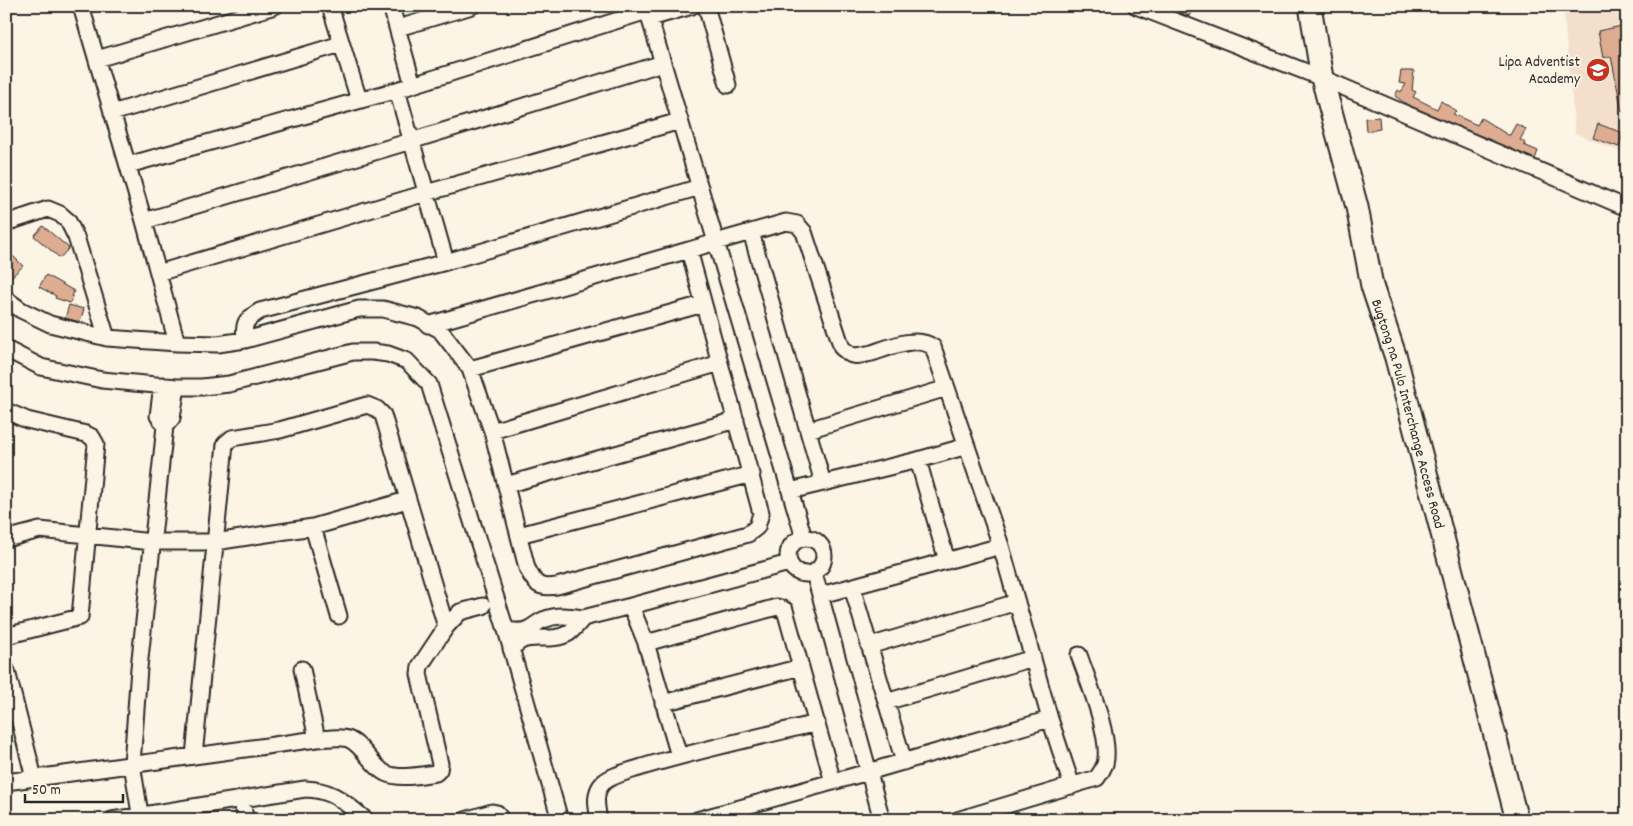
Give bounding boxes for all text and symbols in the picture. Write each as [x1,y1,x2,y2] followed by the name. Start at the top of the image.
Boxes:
[1499,52,1581,91] place label: Lipa Adventist Academy
[1585,57,1611,83] school or university icon: Lipa Adventist Academy
[1364,297,1449,531] street label: Bugtong na Pulo Interchange Access Road
[25,771,122,803] scale bar
[32,780,61,802] text: 50 m

